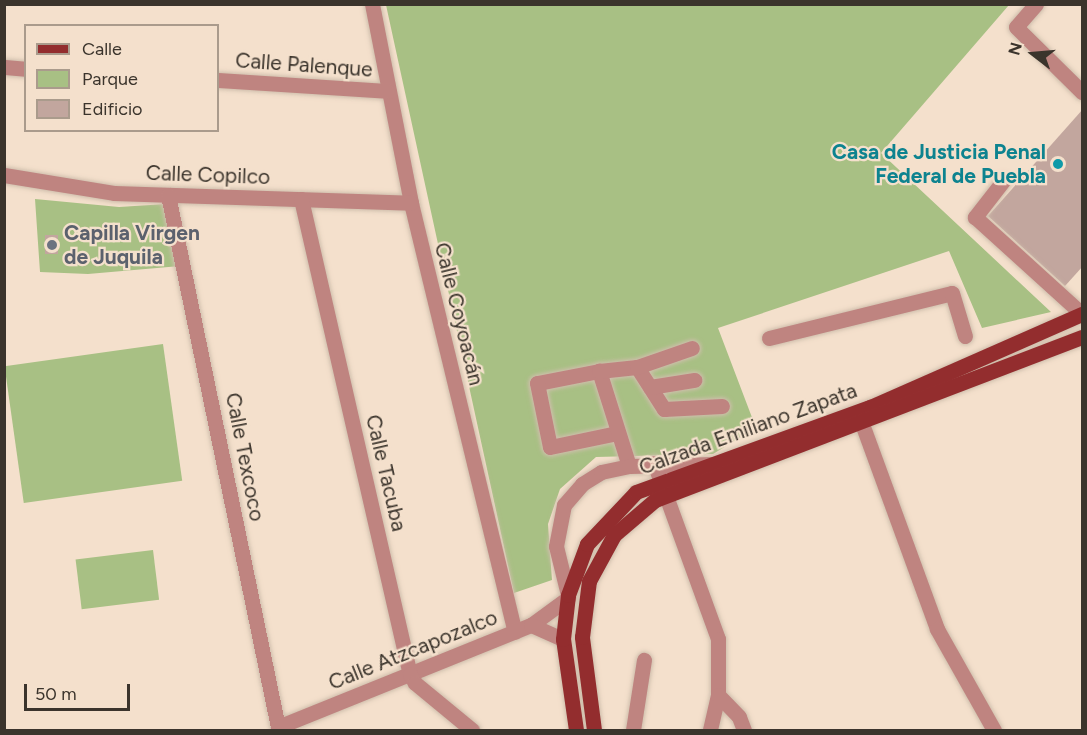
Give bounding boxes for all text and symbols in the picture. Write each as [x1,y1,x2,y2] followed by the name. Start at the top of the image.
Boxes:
[24,24,219,132] legend
[1003,24,1063,84] north arrow
[82,38,122,60] text: Calle
[1004,40,1026,57] text: N
[235,48,373,82] street label: Calle Palenque
[82,68,138,90] text: Parque
[82,98,143,120] text: Edificio
[832,139,1046,189] place label: Casa de Justicia Penal Federal de Puebla
[1051,157,1065,171] marker: Casa de Justicia Penal Federal de Puebla
[145,160,271,190] street label: Calle Copilco
[64,220,200,270] place label: Capilla Virgen de Juquila
[45,238,59,252] marker: Capilla Virgen de Juquila
[429,240,489,388] street label: Calle Coyoacán
[636,378,860,480] street label: Calzada Emiliano Zapata
[220,391,270,523] street label: Calle Texcoco
[360,412,412,534] street label: Calle Tacuba
[325,605,501,695] street label: Calle Atzcapozalco
[27,672,134,710] scale bar
[35,683,77,705] text: 50 m

